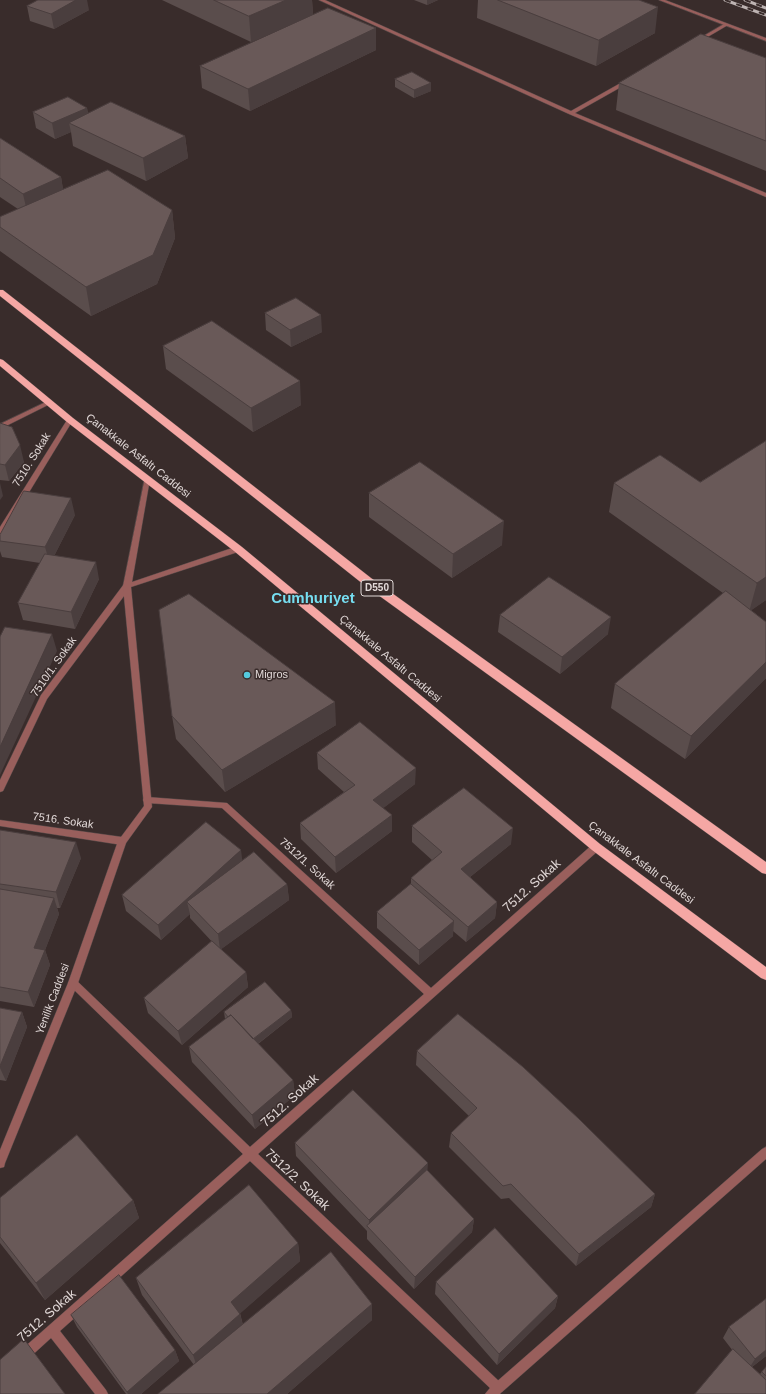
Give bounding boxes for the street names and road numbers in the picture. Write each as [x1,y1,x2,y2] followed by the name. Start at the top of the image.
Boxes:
[83,411,193,501] street label: Çanakkale Asfaltı Caddesi
[10,431,54,489] street label: 7510. Sokak
[361,580,393,596] road number: D550
[336,612,444,706] street label: Çanakkale Asfaltı Caddesi
[28,634,80,700] street label: 7510/1. Sokak
[32,810,94,832] street label: 7516. Sokak
[586,819,696,907] street label: Çanakkale Asfaltı Caddesi
[276,836,338,892] street label: 7512/1. Sokak
[500,856,564,916] street label: 7512. Sokak
[33,962,73,1036] street label: Yenilik Caddesi
[258,1071,322,1131] street label: 7512. Sokak
[261,1146,333,1214] street label: 7512/2. Sokak
[15,1286,79,1346] street label: 7512. Sokak

